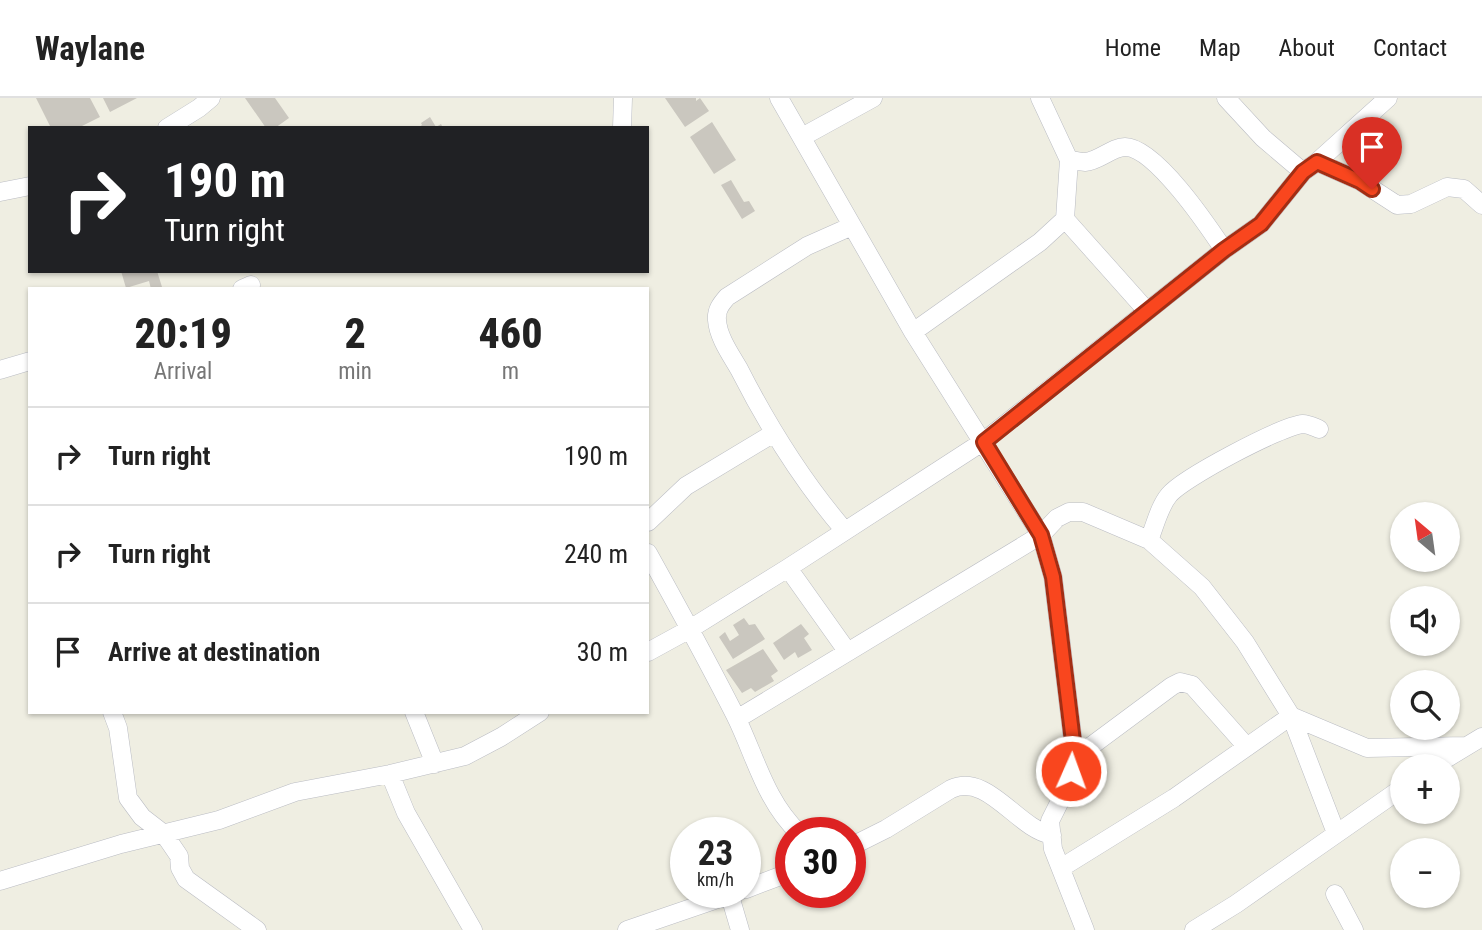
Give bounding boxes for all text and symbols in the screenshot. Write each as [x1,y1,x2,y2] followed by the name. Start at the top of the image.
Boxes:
[35,29,145,68] text: Waylane
[1105,34,1161,62] text: Home
[1199,34,1241,62] text: Map
[1279,34,1335,62] text: About
[1373,34,1447,62] text: Contact
[1342,117,1402,189] pin
[1353,128,1391,166] icon: arrive
[164,152,286,209] text: 190 m
[49,154,140,245] icon: right
[164,211,285,249] text: Turn right
[134,309,232,358] text: 20:19
[344,309,366,358] text: 2
[478,309,543,358] text: 460
[154,358,212,385] text: Arrival
[338,358,372,385] text: min
[502,358,519,385] text: m
[49,437,87,475] icon: right
[108,441,210,471] text: Turn right
[564,441,628,471] text: 190 m
[1390,502,1460,572] north arrow
[1390,502,1460,908] map controls
[49,535,87,573] icon: right
[108,539,210,569] text: Turn right
[564,539,628,569] text: 240 m
[1390,586,1460,656] button: sound
[49,633,87,671] icon: arrive
[108,637,320,667] text: Arrive at destination
[577,637,628,667] text: 30 m
[1390,670,1460,740] button: search
[1034,734,1108,808] position arrow
[1390,754,1460,824] button: +
[775,817,866,908] speed limit sign: 30
[698,833,733,874] text: 23
[1390,838,1460,908] button: −
[697,869,734,890] text: km/h

